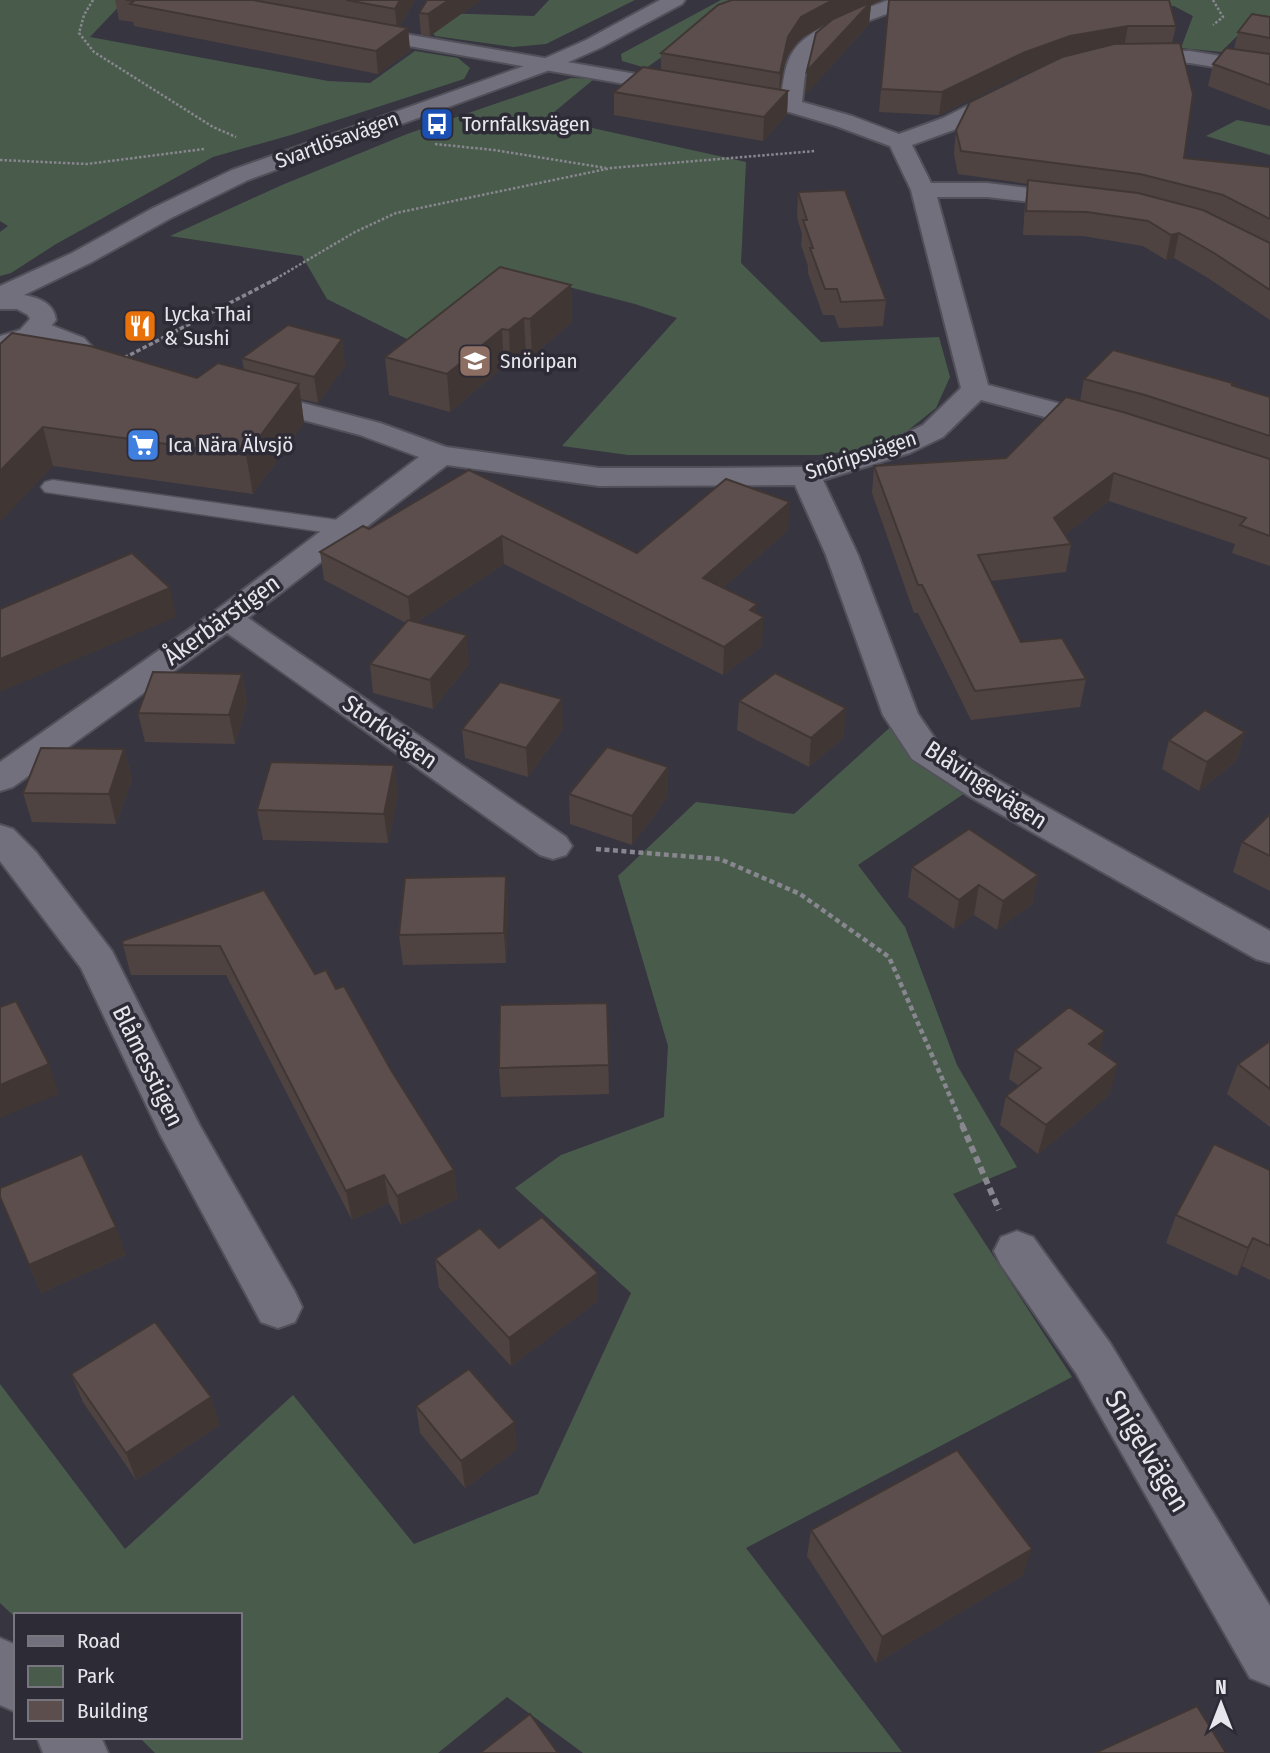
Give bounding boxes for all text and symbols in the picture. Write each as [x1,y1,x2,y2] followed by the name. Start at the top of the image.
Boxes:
[418,105,456,143] bus stop icon: Tornfalksvägen
[272,106,402,174] street label: Svartlösavägen
[462,111,590,137] place label: Tornfalksvägen
[164,301,251,351] place label: Lycka Thai & Sushi
[121,307,159,345] restaurant icon: Lycka Thai & Sushi
[456,342,494,380] school or university icon: Snöripan
[500,348,578,374] place label: Snöripan
[802,425,920,485] street label: Snöripsvägen
[124,426,162,464] supermarket icon: Ica Nära Älvsjö
[168,432,293,458] place label: Ica Nära Älvsjö
[158,568,285,671] street label: Åkerbärstigen
[337,689,443,775] street label: Storkvägen
[920,735,1052,835] street label: Blåvingevägen
[107,1001,189,1131] street label: Blåmesstigen
[1098,1384,1197,1518] street label: Snigelvägen
[14,1613,242,1739] legend
[77,1628,121,1654] text: Road
[77,1663,115,1689] text: Park
[1186,1669,1256,1739] north arrow
[1215,1676,1227,1699] text: N
[77,1698,148,1724] text: Building

